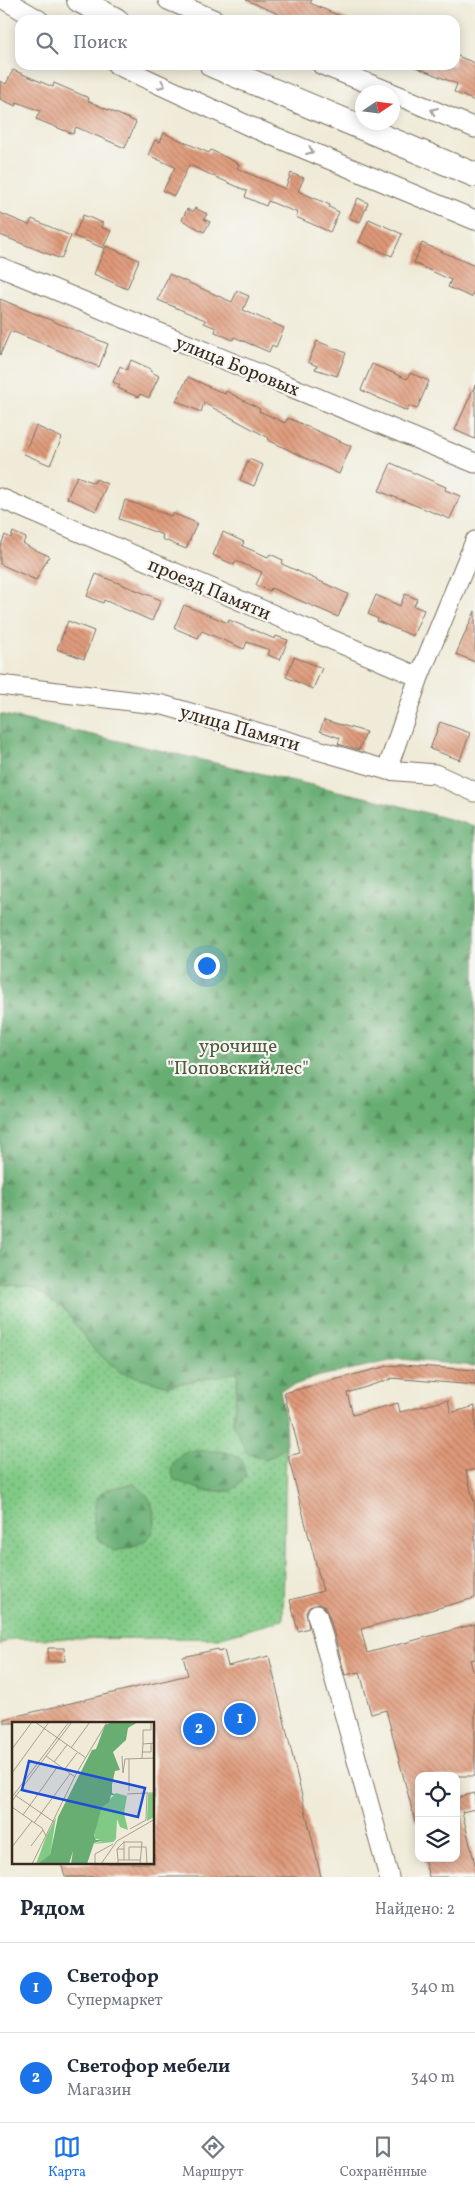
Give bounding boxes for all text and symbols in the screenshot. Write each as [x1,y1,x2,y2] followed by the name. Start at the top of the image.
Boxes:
[15,15,460,70] search box
[33,29,61,57] icon: search
[73,30,127,56] text: Поиск
[157,78,166,89] one-way arrow
[355,85,400,130] north arrow
[430,106,439,117] one-way arrow
[305,145,314,156] one-way arrow
[171,330,304,404] street label: улица Боровых
[144,552,275,627] street label: проезд Памяти
[176,699,303,759] street label: улица Памяти
[194,953,220,979] your location
[167,1034,309,1082] park label: урочище "Поповский лес"
[224,1700,256,1738] pin: 1
[183,1710,215,1748] pin: 2
[12,1722,155,1864] inset map
[415,1772,460,1862] map controls
[415,1772,460,1817] button: locate
[415,1817,460,1862] button: layers
[20,1895,85,1924] text: Рядом
[375,1899,455,1921] text: Найдено: 2
[67,1964,159,1990] text: Светофор
[33,1977,39,1999] text: 1
[411,1977,455,1999] text: 340 m
[67,1990,163,2012] text: Супермаркет
[67,2054,230,2080] text: Светофор мебели
[32,2067,40,2089] text: 2
[411,2067,455,2089] text: 340 m
[67,2080,131,2102] text: Магазин
[48,2133,86,2182] tab: Карта
[182,2133,244,2182] tab: Маршрут
[340,2133,427,2182] tab: Сохранённые

